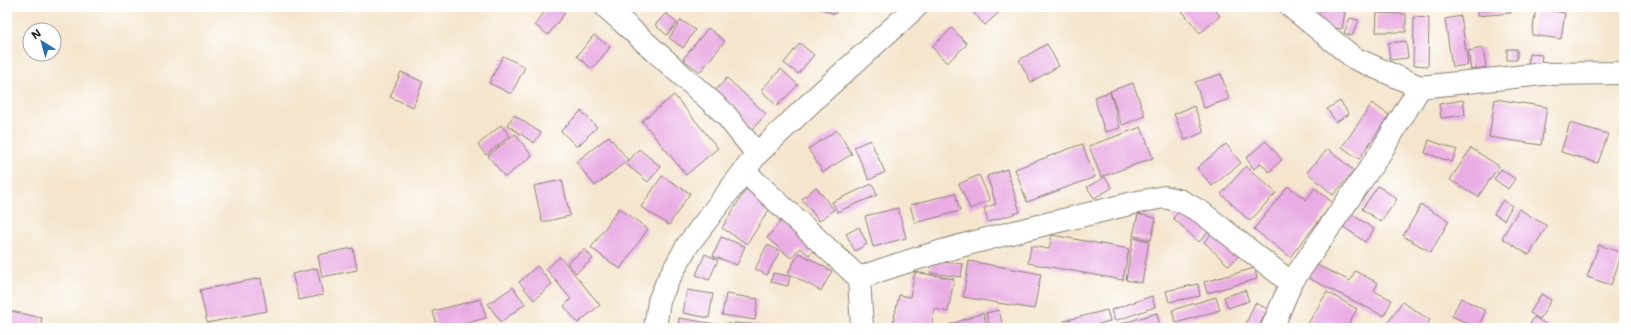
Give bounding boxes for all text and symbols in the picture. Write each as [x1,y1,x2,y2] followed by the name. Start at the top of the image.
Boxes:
[22,22,62,62] north arrow
[28,26,45,43] text: N

